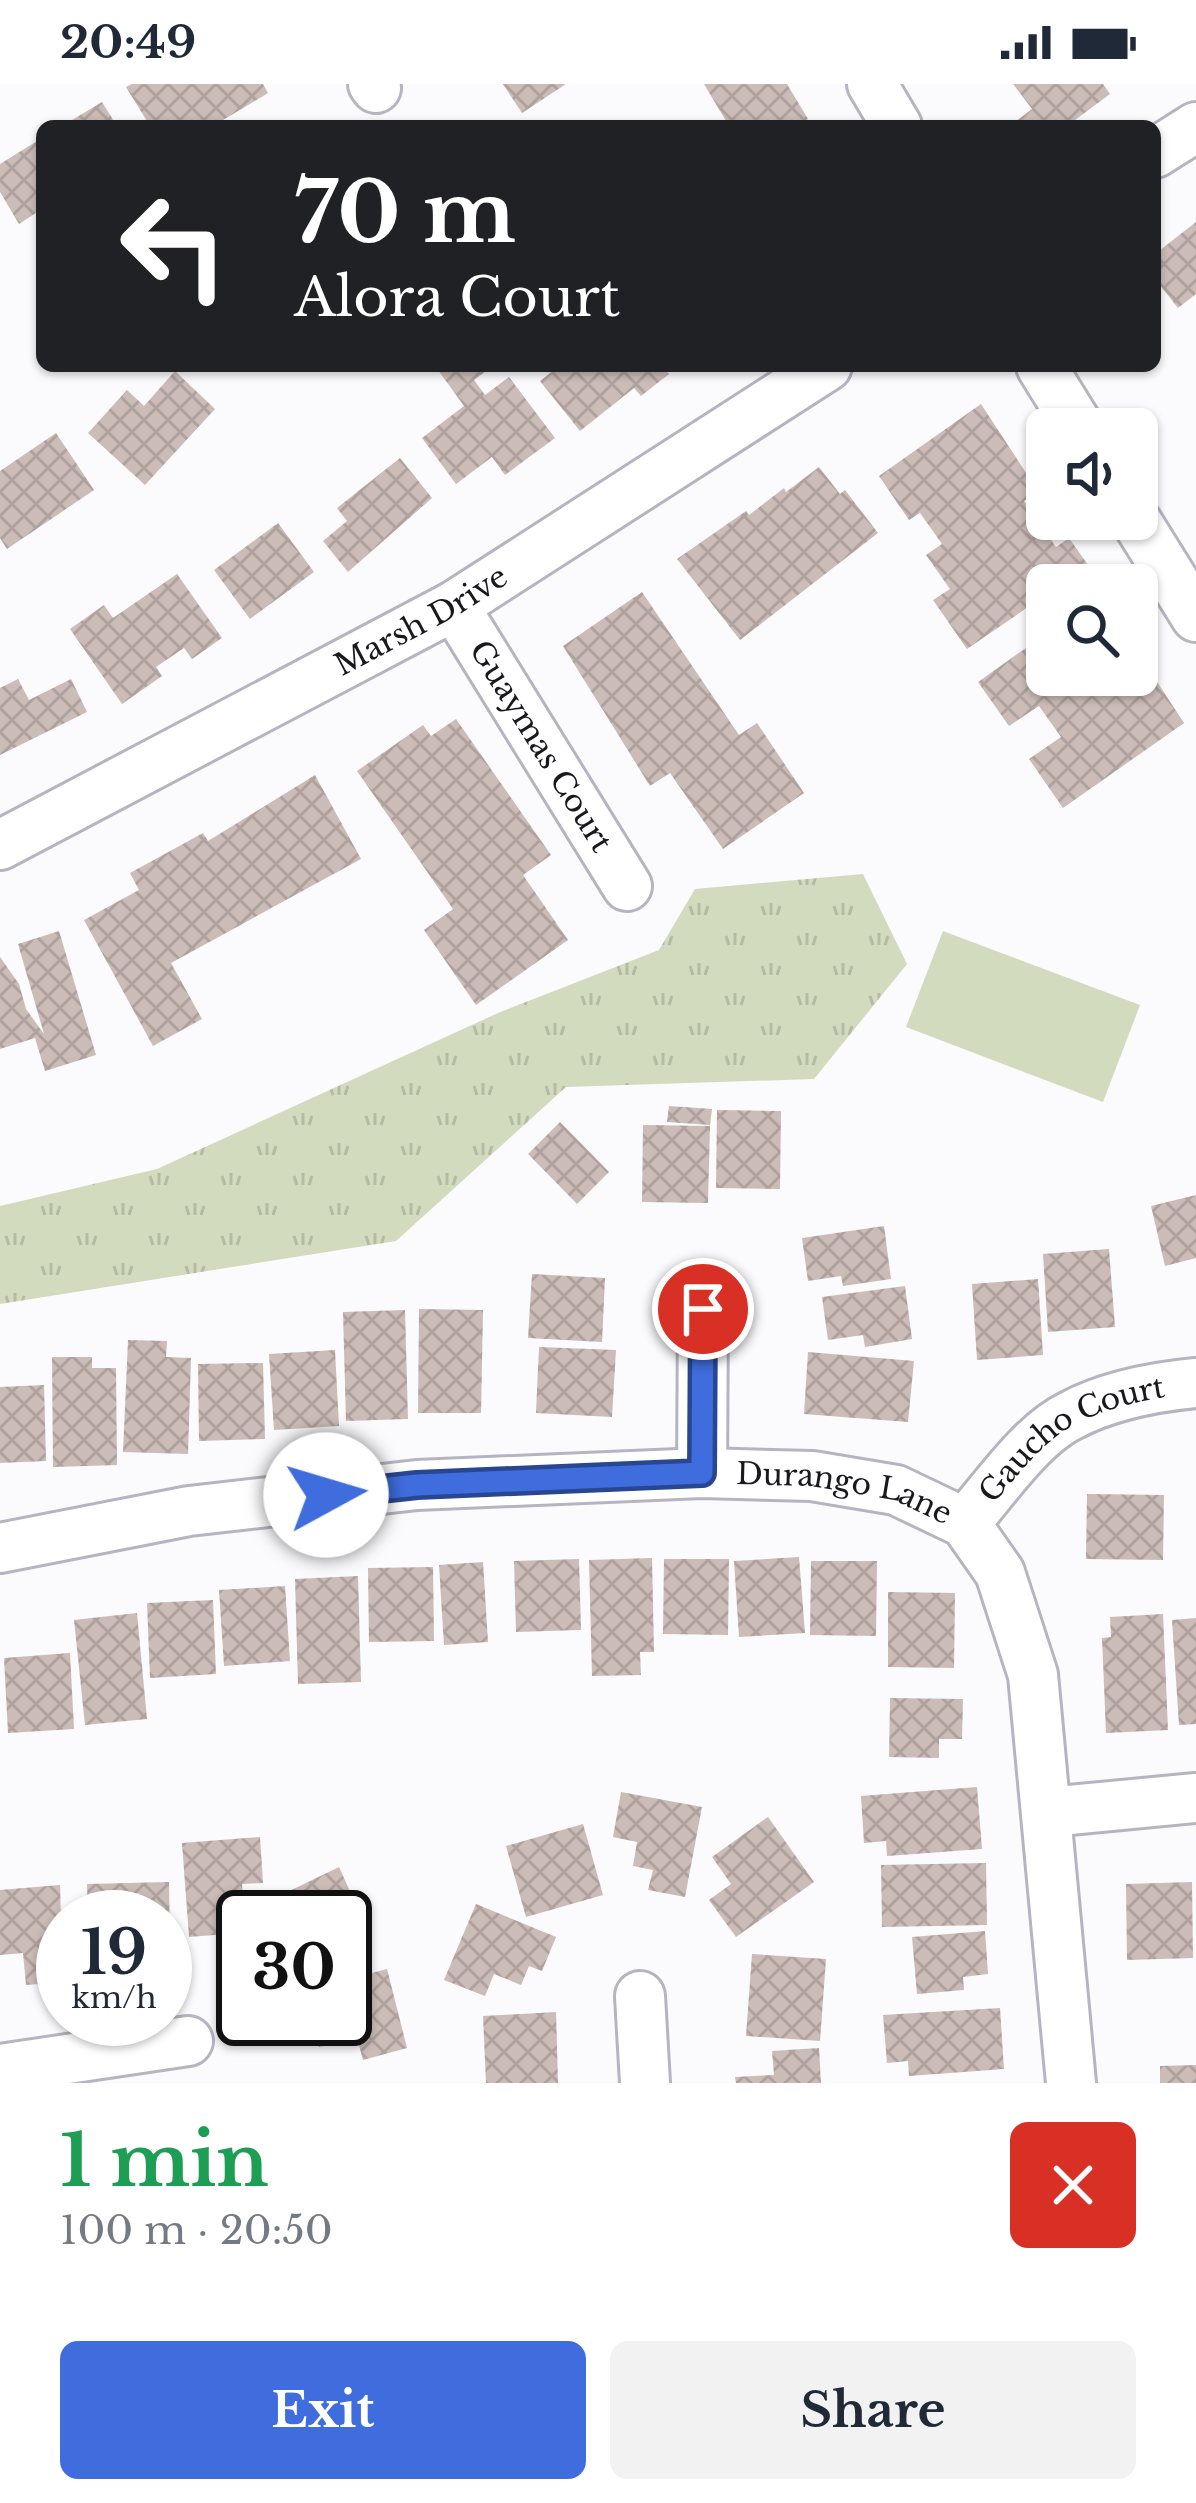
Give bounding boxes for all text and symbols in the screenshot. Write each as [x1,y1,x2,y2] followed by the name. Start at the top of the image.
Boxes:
[60,14,196,70] text: 20:49
[294,161,516,265] text: 70 m
[96,168,252,324] icon: left
[294,264,620,331] text: Alora Court
[1026,408,1158,696] map controls
[1026,408,1158,540] button: sound
[328,558,514,684] street label: Marsh Drive
[1026,564,1158,696] button: search
[462,633,621,859] street label: Guaymas Court
[652,1258,754,1360] pin
[670,1276,736,1342] icon: arrive
[971,1368,1168,1510] street label: Gaucho Court
[263,1432,389,1558] position arrow
[736,1455,958,1532] street label: Durango Lane
[216,1890,372,2046] speed limit sign: 30
[81,1916,147,1990] text: 19
[71,1979,157,2016] text: km/h
[60,2116,269,2205] text: 1 min
[1010,2122,1136,2248] button: close
[60,2206,333,2255] text: 100 m · 20:50
[60,2341,586,2479] button: Exit
[610,2341,1136,2479] button: Share

